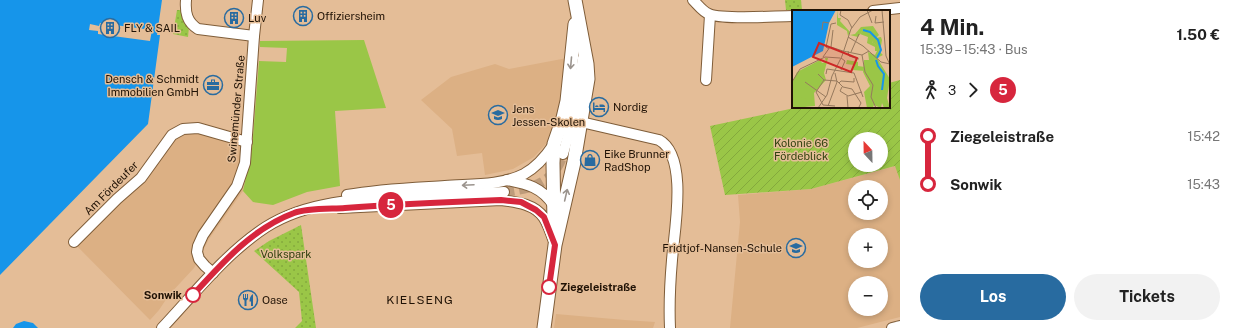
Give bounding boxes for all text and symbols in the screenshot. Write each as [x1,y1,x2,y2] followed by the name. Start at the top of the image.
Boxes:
[292,5,314,27] building icon: Offiziersheim
[223,7,245,29] building icon: Luv
[317,10,385,22] place label: Offiziersheim
[792,10,890,108] inset map
[248,12,267,24] place label: Luv
[920,14,985,40] text: 4 Min.
[99,17,121,39] building icon: FLY & SAIL
[124,22,180,34] place label: FLY & SAIL
[1177,26,1220,43] text: 1.50 €
[920,42,1028,57] text: 15:39 – 15:43 · Bus
[225,55,247,163] street label: Swinemünder Straße
[568,56,575,69] one-way arrow
[105,73,199,98] place label: Densch & Schmidt Immobilien GmbH
[202,74,224,96] office icon: Densch & Schmidt Immobilien GmbH
[920,79,942,101] icon: walk
[962,79,984,101] icon: forward
[998,82,1008,98] text: 5
[948,83,956,98] text: 3
[588,96,610,118] hotel icon: Nordig
[613,101,648,113] place label: Nordig
[512,103,585,128] place label: Jens Jessen-Skolen
[487,104,509,126] school or university icon: Jens Jessen-Skolen
[950,128,1054,145] text: Ziegeleistraße
[1188,129,1220,144] text: 15:42
[848,132,888,172] north arrow
[848,132,888,316] map controls
[774,137,828,162] park label: Kolonie 66 Fördeblick
[604,148,670,173] place label: Eike Brunner RadShop
[579,149,601,171] shop icon: Eike Brunner RadShop
[82,159,140,217] street label: Am Fördeufer
[950,176,1002,193] text: Sonwik
[1187,177,1220,192] text: 15:43
[848,180,888,220] button: locate
[462,181,475,188] one-way arrow
[563,189,571,202] one-way arrow
[378,192,404,218] line badge: 5
[386,197,396,213] text: 5
[848,228,888,268] button: +
[785,237,807,259] school or university icon: Fridtjof-Nansen-Schule
[662,242,782,254] place label: Fridtjof-Nansen-Schule
[260,248,312,260] park label: Volkspark
[920,274,1066,320] button: Los
[1074,274,1220,320] button: Tickets
[848,276,888,316] button: −
[541,279,557,295] marker: Ziegeleistraße
[560,281,636,293] place label: Ziegeleistraße
[185,287,201,303] marker: Sonwik
[144,289,183,301] place label: Sonwik
[237,289,259,311] restaurant icon: Oase
[386,293,454,307] district label: KIELSENG
[262,294,288,306] place label: Oase

